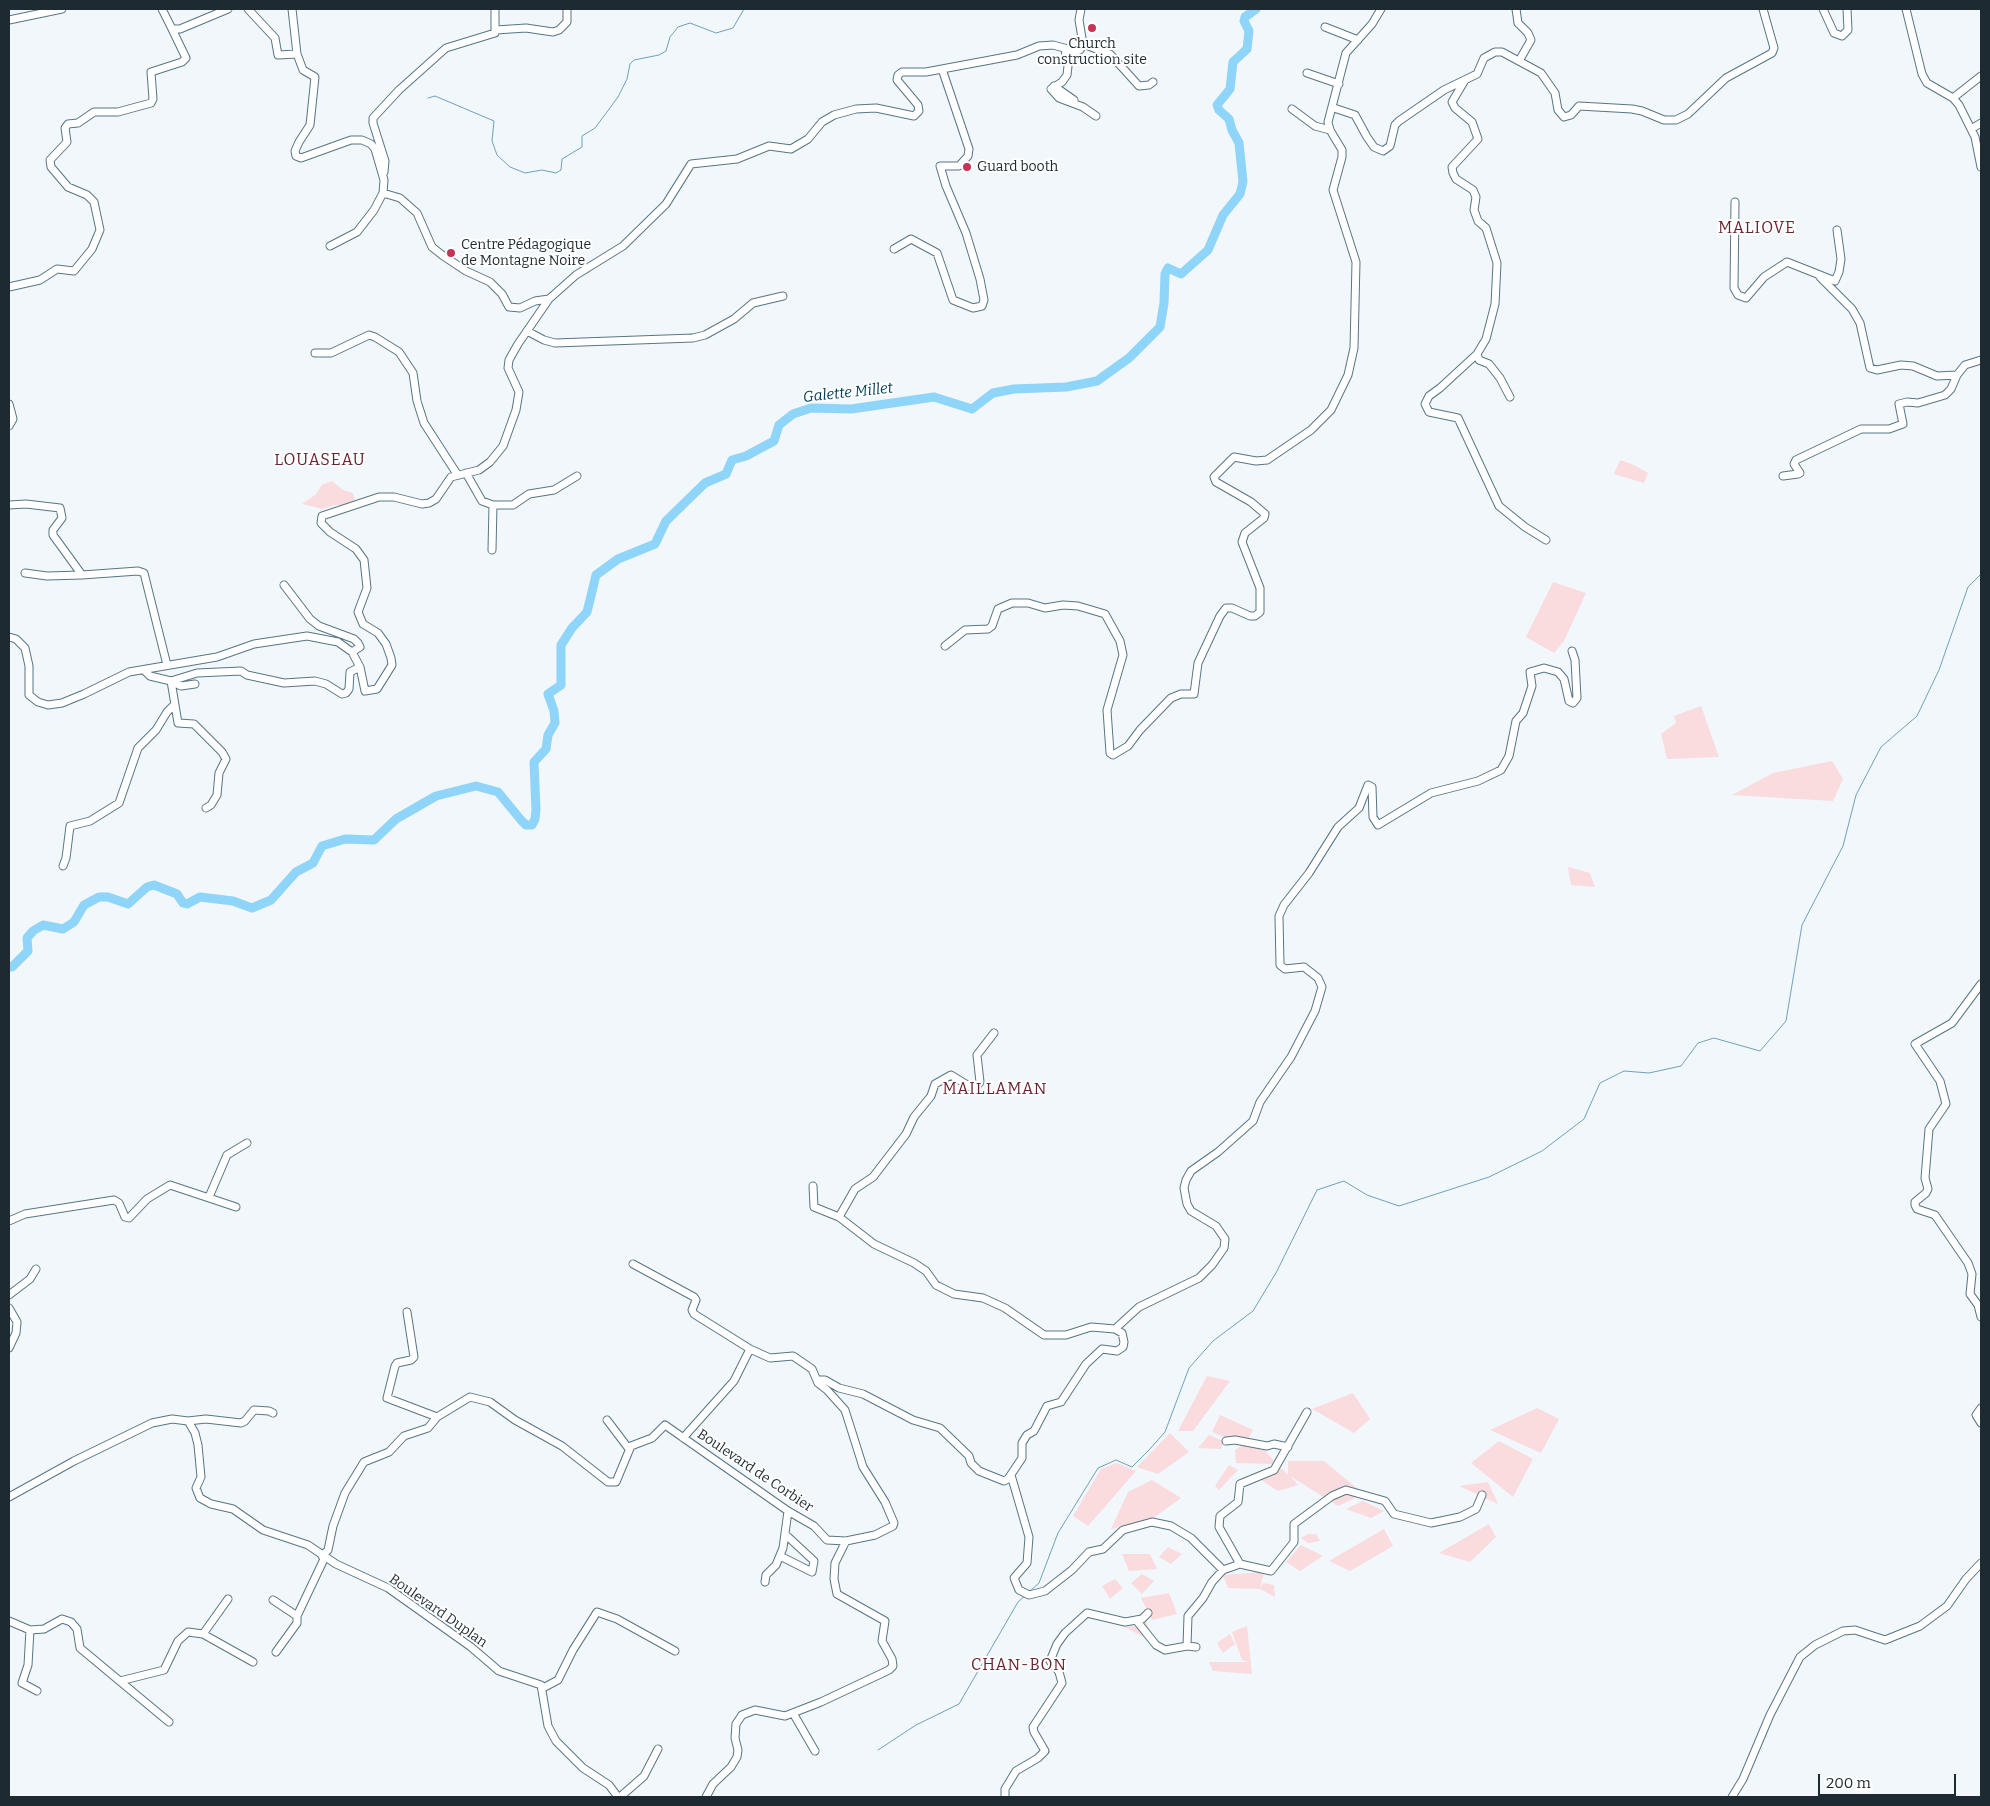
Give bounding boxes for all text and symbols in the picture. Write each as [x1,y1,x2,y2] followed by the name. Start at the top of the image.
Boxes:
[1086,22,1098,34] marker: Church construction site
[1037,36,1147,68] place label: Church construction site
[977,159,1058,175] place label: Guard booth
[961,161,973,173] marker: Guard booth
[1717,219,1797,239] district label: MALIOVE
[461,237,591,270] place label: Centre Pédagogique de Montagne Noire
[445,247,457,259] marker: Centre Pédagogique de Montagne Noire
[802,379,894,407] water label: Galette Millet
[273,451,367,471] district label: LOUASEAU
[941,1080,1049,1100] district label: MAILLAMAN
[694,1426,816,1516] street label: Boulevard de Corbier
[386,1571,490,1651] street label: Boulevard Duplan
[970,1656,1068,1676] district label: CHAN-BON
[1820,1764,1958,1796] scale bar
[1826,1774,1871,1792] text: 200 m

